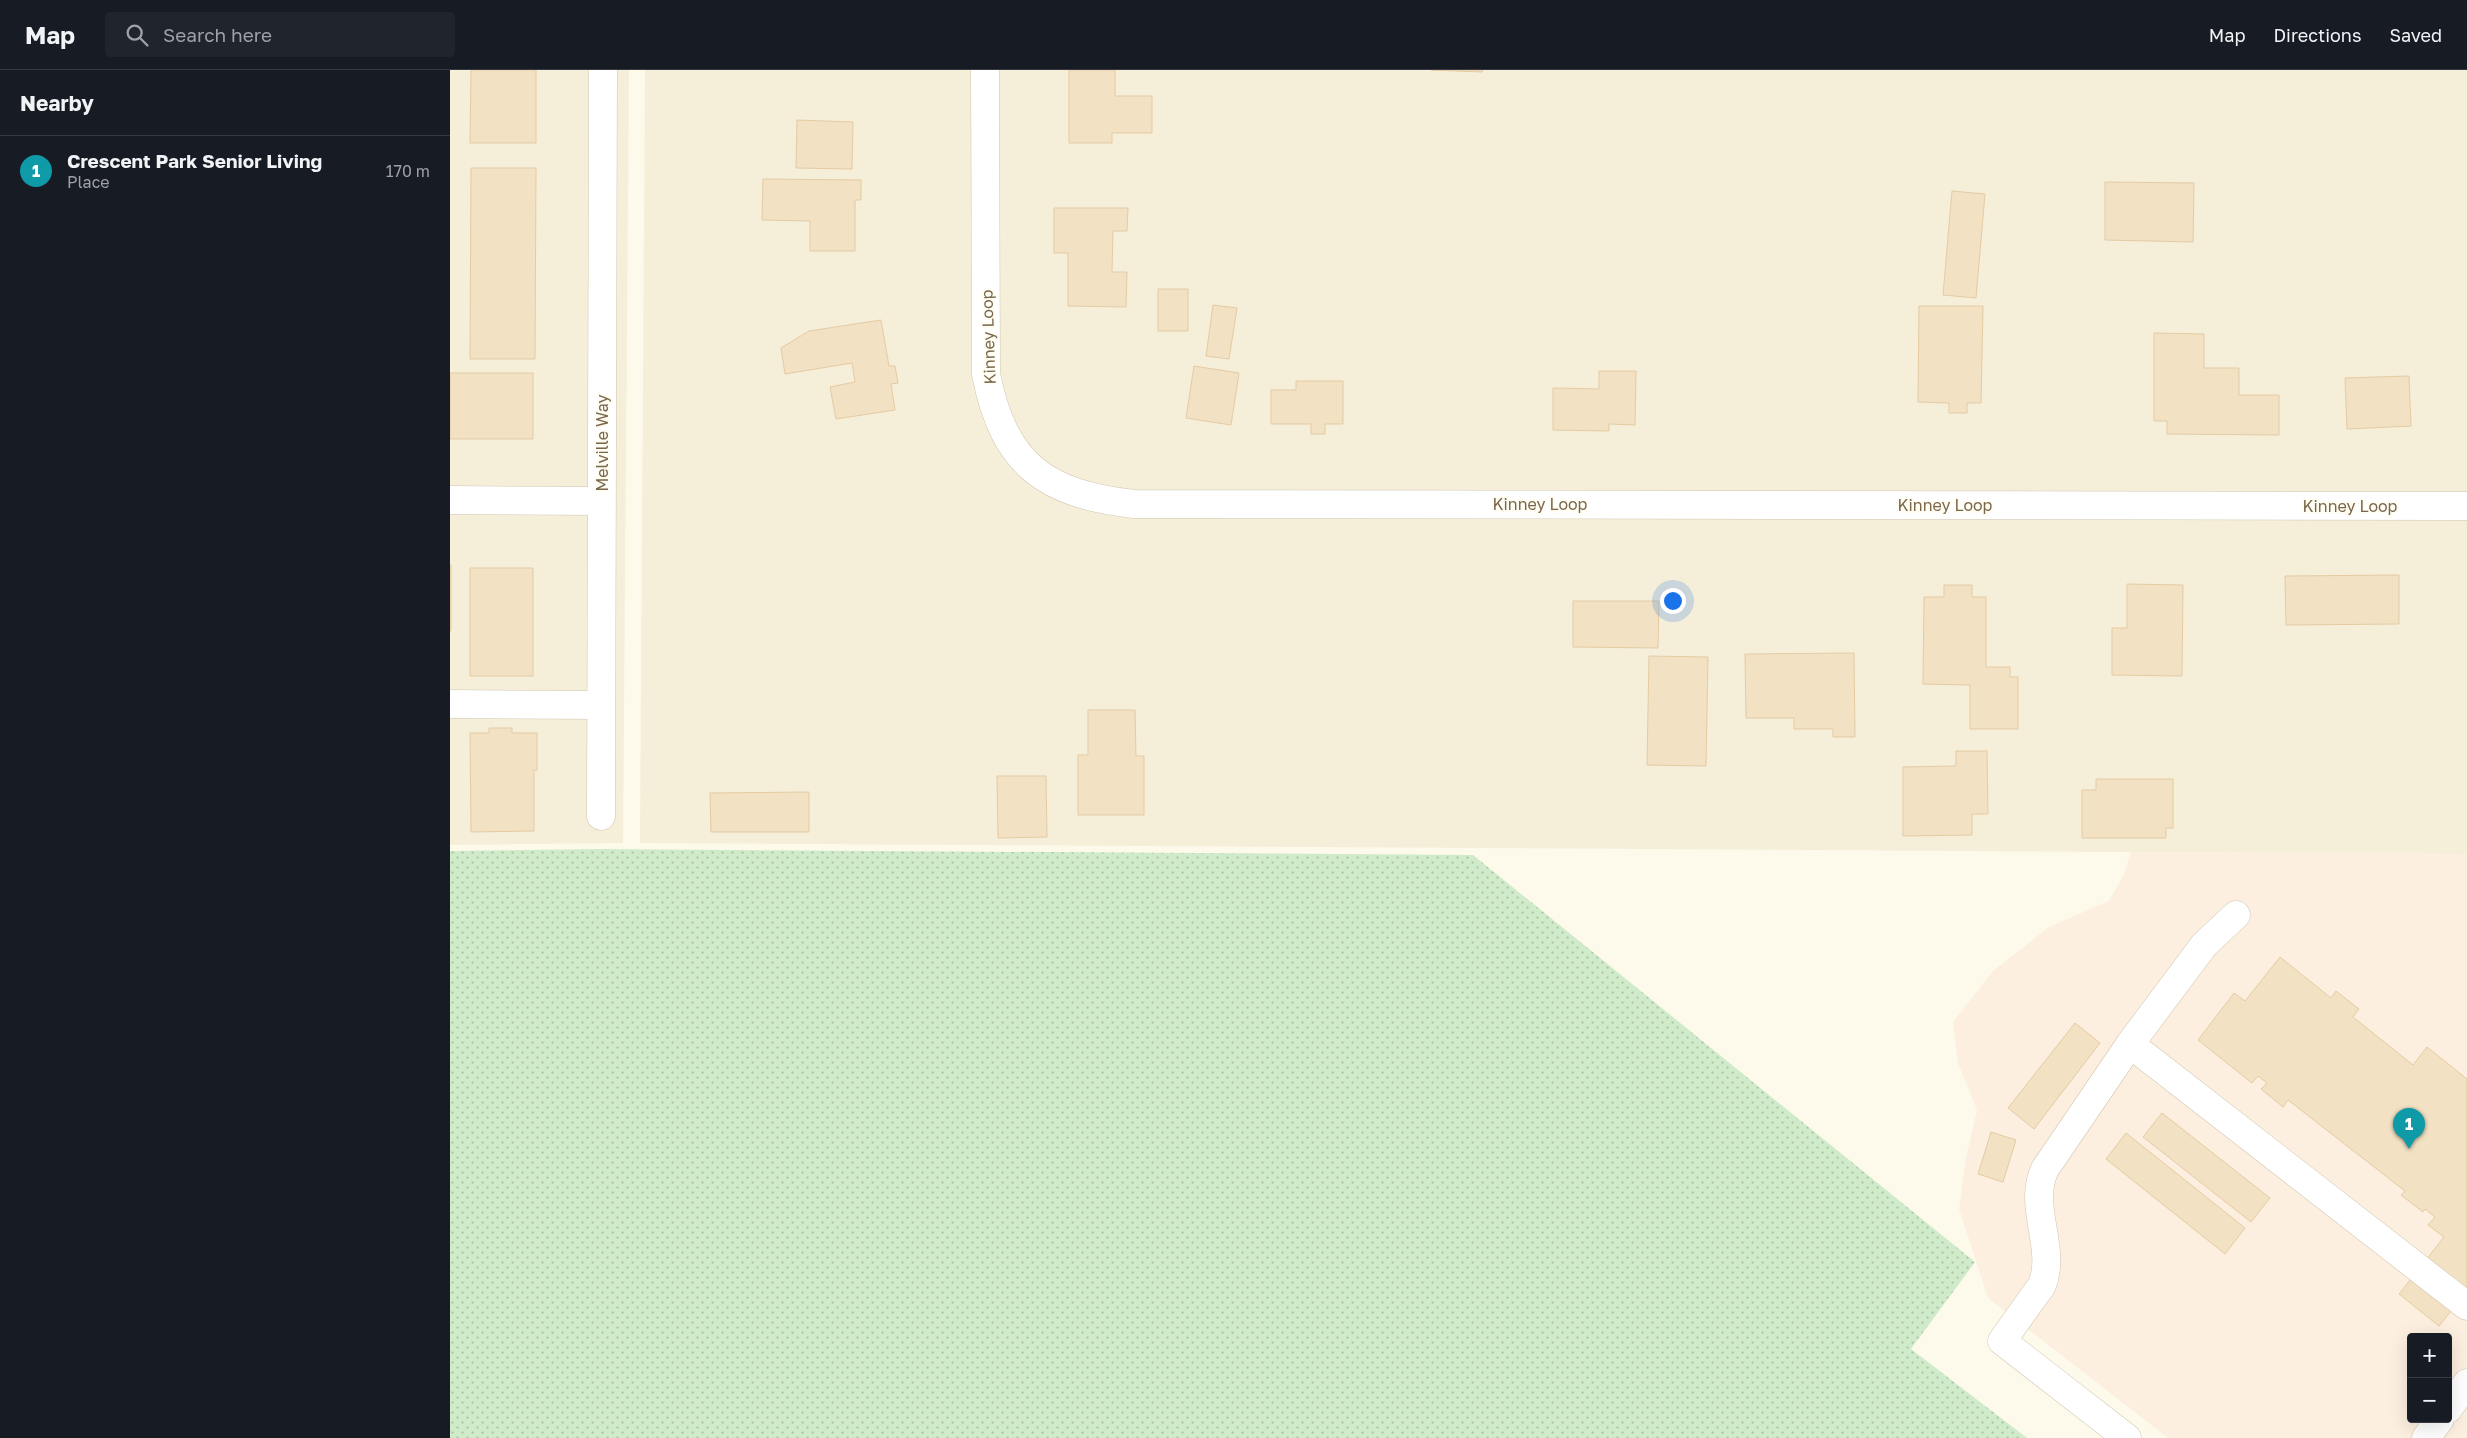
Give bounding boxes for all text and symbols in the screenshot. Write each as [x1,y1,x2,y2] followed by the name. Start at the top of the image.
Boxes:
[105,12,455,57] search box
[25,20,75,49] text: Map
[123,21,151,49] icon: search
[163,23,272,46] text: Search here
[2209,24,2245,46] text: Map
[2273,24,2361,46] text: Directions
[2389,24,2442,46] text: Saved
[20,90,94,116] text: Nearby
[67,149,322,172] text: Crescent Park Senior Living
[32,161,40,181] text: 1
[386,161,430,181] text: 170 m
[67,172,110,192] text: Place
[976,289,1000,385] street label: Kinney Loop
[592,395,612,491] street label: Melville Way
[1493,494,1588,514] street label: Kinney Loop
[1898,495,1993,515] street label: Kinney Loop
[2303,496,2398,516] street label: Kinney Loop
[1660,588,1686,614] your location
[2393,1108,2425,1149] pin: 1
[2407,1333,2452,1423] map controls
[2407,1333,2452,1378] button: +
[2407,1378,2452,1423] button: −

